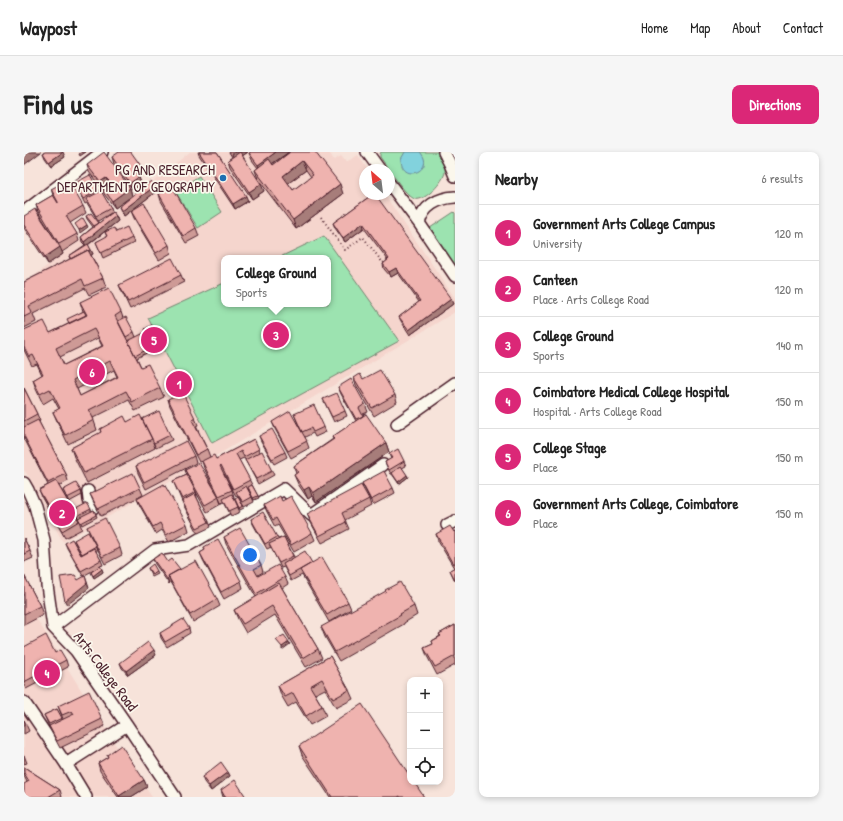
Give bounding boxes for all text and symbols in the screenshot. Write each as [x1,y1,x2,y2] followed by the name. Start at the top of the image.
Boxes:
[20,15,77,41] text: Waypost
[641,18,668,37] text: Home
[690,18,710,37] text: Map
[732,18,761,37] text: About
[783,18,823,37] text: Contact
[24,85,93,123] text: Find us
[732,85,819,124] button: Directions
[57,159,215,197] place label: PG AND RESEARCH DEPARTMENT OF GEOGRAPHY
[359,164,395,200] north arrow
[495,167,538,190] text: Nearby
[762,169,803,187] text: 6 results
[218,173,228,183] marker: PG AND RESEARCH DEPARTMENT OF GEOGRAPHY
[533,213,715,234] text: Government Arts College Campus
[506,224,510,242] text: 1
[775,224,803,242] text: 120 m
[533,234,582,252] text: University
[221,255,331,307] popup
[236,262,316,283] text: College Ground
[533,269,578,290] text: Canteen
[505,280,511,298] text: 2
[775,280,803,298] text: 120 m
[236,283,267,301] text: Sports
[533,290,649,308] text: Place · Arts College Road
[263,320,289,350] pin: 3
[141,325,167,355] pin: 5
[533,325,613,346] text: College Ground
[505,336,511,354] text: 3
[776,336,803,354] text: 140 m
[533,346,564,364] text: Sports
[79,357,105,387] pin: 6
[166,369,192,399] pin: 1
[533,381,729,402] text: Coimbatore Medical College Hospital
[506,392,510,410] text: 4
[775,392,803,410] text: 150 m
[533,402,662,420] text: Hospital · Arts College Road
[533,437,606,458] text: College Stage
[505,448,511,466] text: 5
[775,448,803,466] text: 150 m
[533,458,558,476] text: Place
[533,493,738,514] text: Government Arts College, Coimbatore
[49,498,75,528] pin: 2
[505,504,511,522] text: 6
[775,504,803,522] text: 150 m
[533,514,558,532] text: Place
[240,545,260,565] your location
[69,627,143,715] street label: Arts College Road
[34,658,60,688] pin: 4
[407,677,443,785] map controls
[407,677,443,713] button: +
[407,713,443,749] button: −
[407,749,443,785] button: locate

